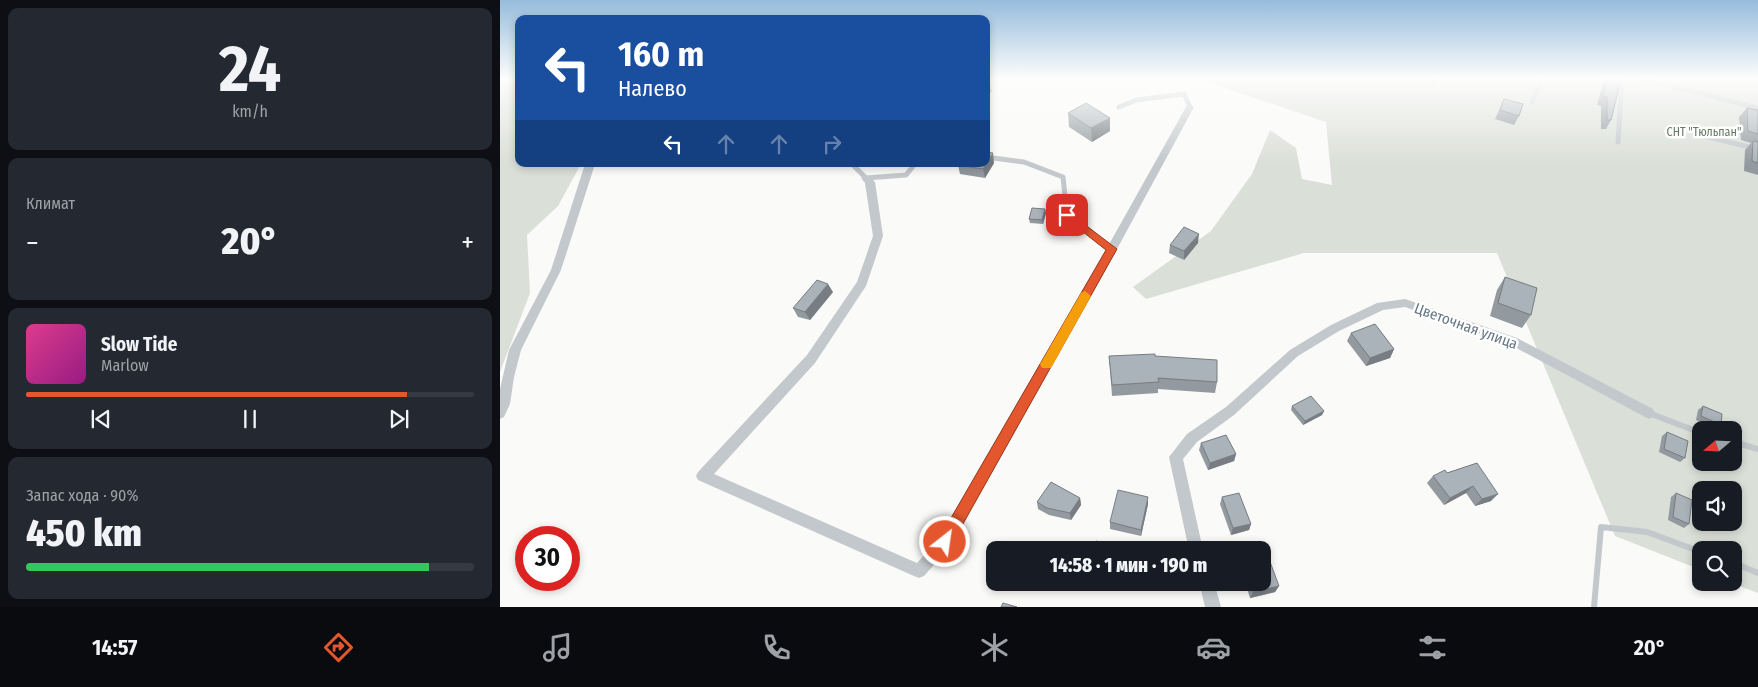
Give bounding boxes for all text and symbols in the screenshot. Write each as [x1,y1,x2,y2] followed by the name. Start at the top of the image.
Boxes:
[219,30,281,108] text: 24
[618,33,704,75] text: 160 m
[535,35,600,100] icon: left
[618,75,687,102] text: Налево
[232,102,268,121] text: km/h
[1667,125,1741,139] park label: СНТ "Тюльпан"
[659,130,687,158] icon: left
[712,130,740,158] icon: ahead
[765,130,793,158] icon: ahead
[818,130,846,158] icon: right
[26,194,75,213] text: Климат
[1046,194,1088,236] pin
[1053,201,1081,229] icon: arrive
[222,218,278,264] text: 20°
[26,226,39,259] text: −
[461,226,474,259] text: +
[1412,299,1520,353] street label: Цветочная улица
[101,333,177,356] text: Slow Tide
[101,356,149,375] text: Marlow
[87,405,115,433] icon: previous
[236,405,264,433] icon: pause
[385,405,413,433] icon: next
[1692,421,1742,471] north arrow
[1692,421,1742,591] map controls
[1692,481,1742,531] button: sound
[26,486,138,505] text: Запас хода · 90%
[26,510,142,556] text: 450 km
[918,515,970,567] position arrow
[515,526,580,591] speed limit sign: 30
[1692,541,1742,591] button: search
[1050,554,1207,577] text: 14:58 · 1 мин · 190 m
[321,630,356,665] icon: directions
[540,630,575,665] icon: music
[759,630,794,665] icon: phone
[977,630,1012,665] icon: climate
[1196,630,1231,665] icon: car
[1415,630,1450,665] icon: filters
[92,634,137,661] text: 14:57
[1634,634,1666,661] text: 20°

